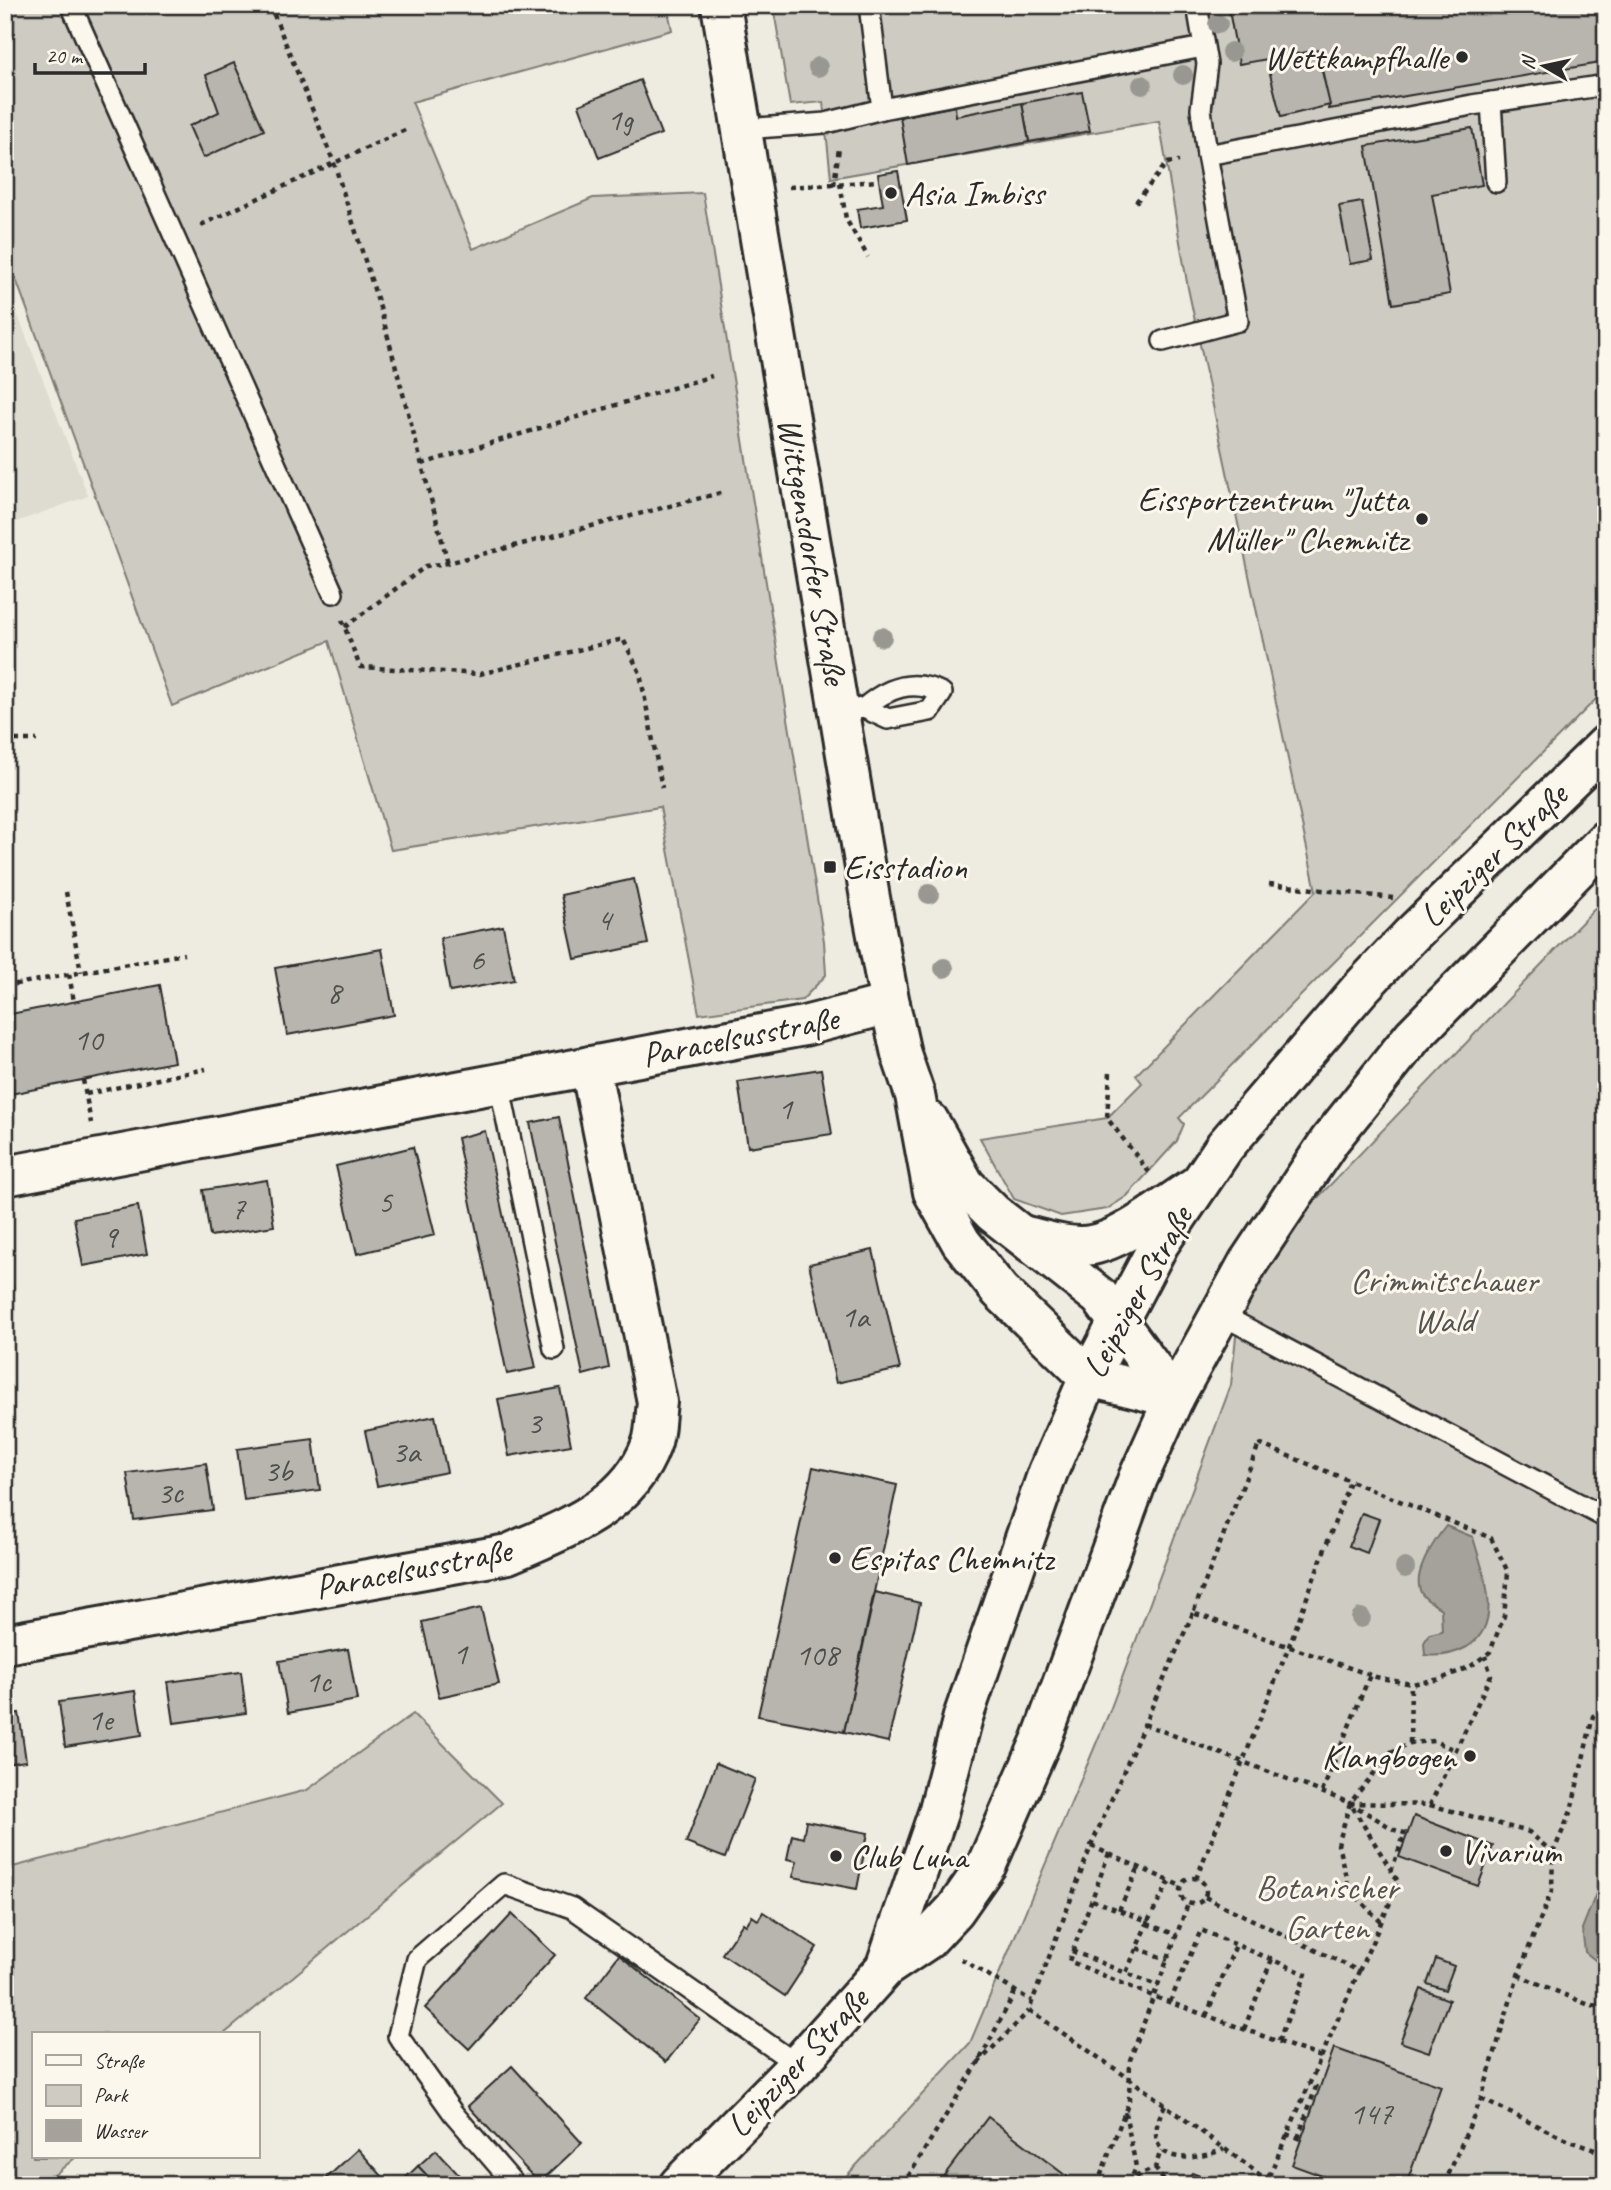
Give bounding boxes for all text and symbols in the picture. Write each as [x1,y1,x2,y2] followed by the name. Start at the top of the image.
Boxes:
[35,32,145,76] scale bar
[1510,32,1580,102] north arrow
[1264,35,1451,80] place label: Wettkampfhalle
[46,43,84,69] text: 20 m
[1454,49,1470,65] marker: Wettkampfhalle
[1515,53,1541,71] text: N
[607,99,635,140] house number: 1g
[905,171,1047,216] place label: Asia Imbiss
[883,185,899,201] marker: Asia Imbiss
[767,414,859,691] street label: Wittgensdorfer Straße
[1137,477,1411,562] place label: Eissportzentrum "Jutta Müller" Chemnitz
[1414,511,1430,527] marker: Eissportzentrum "Jutta Müller" Chemnitz
[1410,772,1579,937] street label: Leipziger Straße
[844,845,967,890] place label: Eisstadion
[822,859,838,875] marker: Eisstadion
[597,899,615,940] house number: 4
[470,939,486,980] house number: 6
[327,972,344,1013] house number: 8
[638,995,844,1078] street label: Paracelsusstraße
[74,1019,105,1060] house number: 10
[778,1088,794,1129] house number: 1
[378,1181,394,1222] house number: 5
[231,1188,247,1229] house number: 7
[1072,1196,1204,1386] street label: Leipziger Straße
[103,1216,120,1257] house number: 9
[1350,1258,1540,1343] park label: Crimmitschauer Wald
[841,1296,871,1337] house number: 1a
[527,1402,544,1443] house number: 3
[392,1431,422,1472] house number: 3a
[264,1450,294,1491] house number: 3b
[157,1472,185,1513] house number: 3c
[311,1527,517,1610] street label: Paracelsusstraße
[849,1536,1056,1581] place label: Espitas Chemnitz
[827,1550,843,1566] marker: Espitas Chemnitz
[453,1633,469,1674] house number: 1
[795,1634,841,1675] house number: 108
[305,1661,333,1702] house number: 1c
[88,1699,115,1740] house number: 1e
[1322,1734,1458,1779] place label: Klangbogen
[1462,1748,1478,1764] marker: Klangbogen
[1460,1829,1563,1874] place label: Vivarium
[850,1834,970,1879] place label: Club Luna
[1438,1843,1454,1859] marker: Vivarium
[828,1848,844,1864] marker: Club Luna
[1256,1865,1401,1950] park label: Botanischer Garten
[716,1976,880,2147] street label: Leipziger Straße
[32,2032,259,2158] legend
[94,2048,146,2074] text: Straße
[94,2082,129,2108] text: Park
[1349,2093,1394,2134] house number: 147
[94,2118,148,2144] text: Wasser

